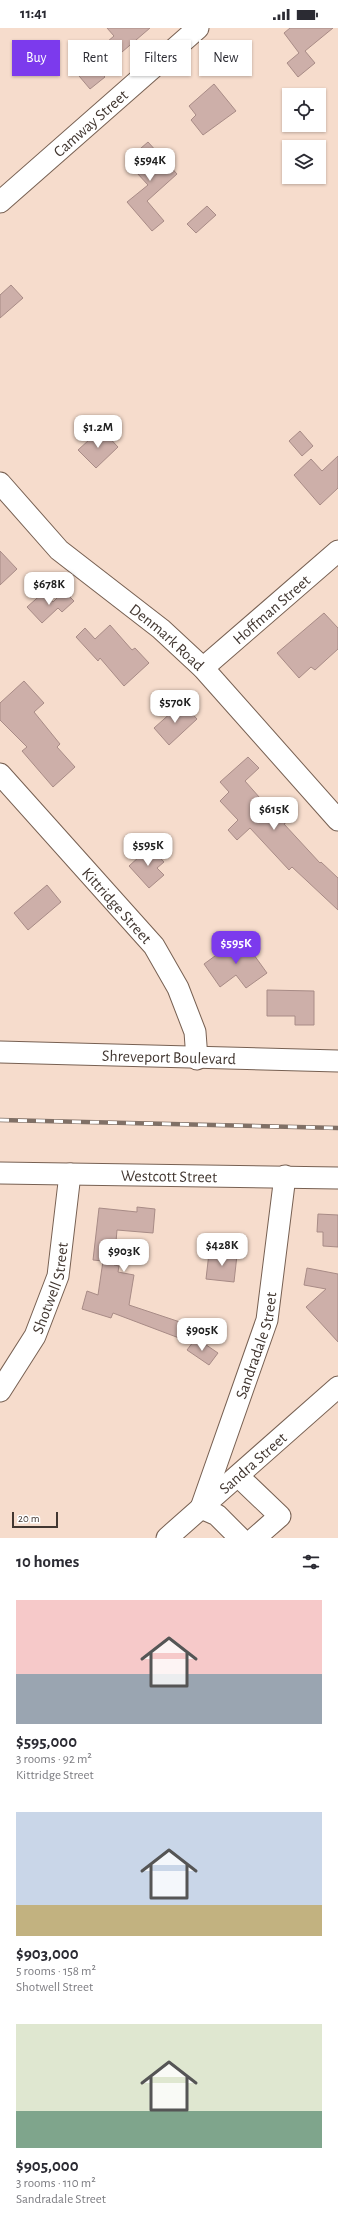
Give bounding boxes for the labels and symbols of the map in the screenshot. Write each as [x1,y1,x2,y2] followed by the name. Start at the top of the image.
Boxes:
[51,87,131,160] street label: Camway Street
[122,148,178,182] pin: $594K
[70,415,126,449] pin: $1.2M
[21,572,77,606] pin: $678K
[230,572,313,647] street label: Hoffman Street
[126,601,207,674] street label: Denmark Road
[147,690,203,724] pin: $570K
[246,797,302,831] pin: $615K
[120,833,176,867] pin: $595K
[79,865,155,947] street label: Kittridge Street
[208,931,264,965] pin: $595K
[102,1048,236,1067] street label: Shreveport Boulevard
[121,1168,217,1185] street label: Westcott Street
[194,1233,250,1267] pin: $428K
[96,1239,152,1273] pin: $903K
[30,1241,71,1336] street label: Shotwell Street
[233,1291,279,1401] street label: Sandradale Street
[174,1318,230,1352] pin: $905K
[216,1430,290,1497] street label: Sandra Street
[12,1510,58,1529] scale bar

